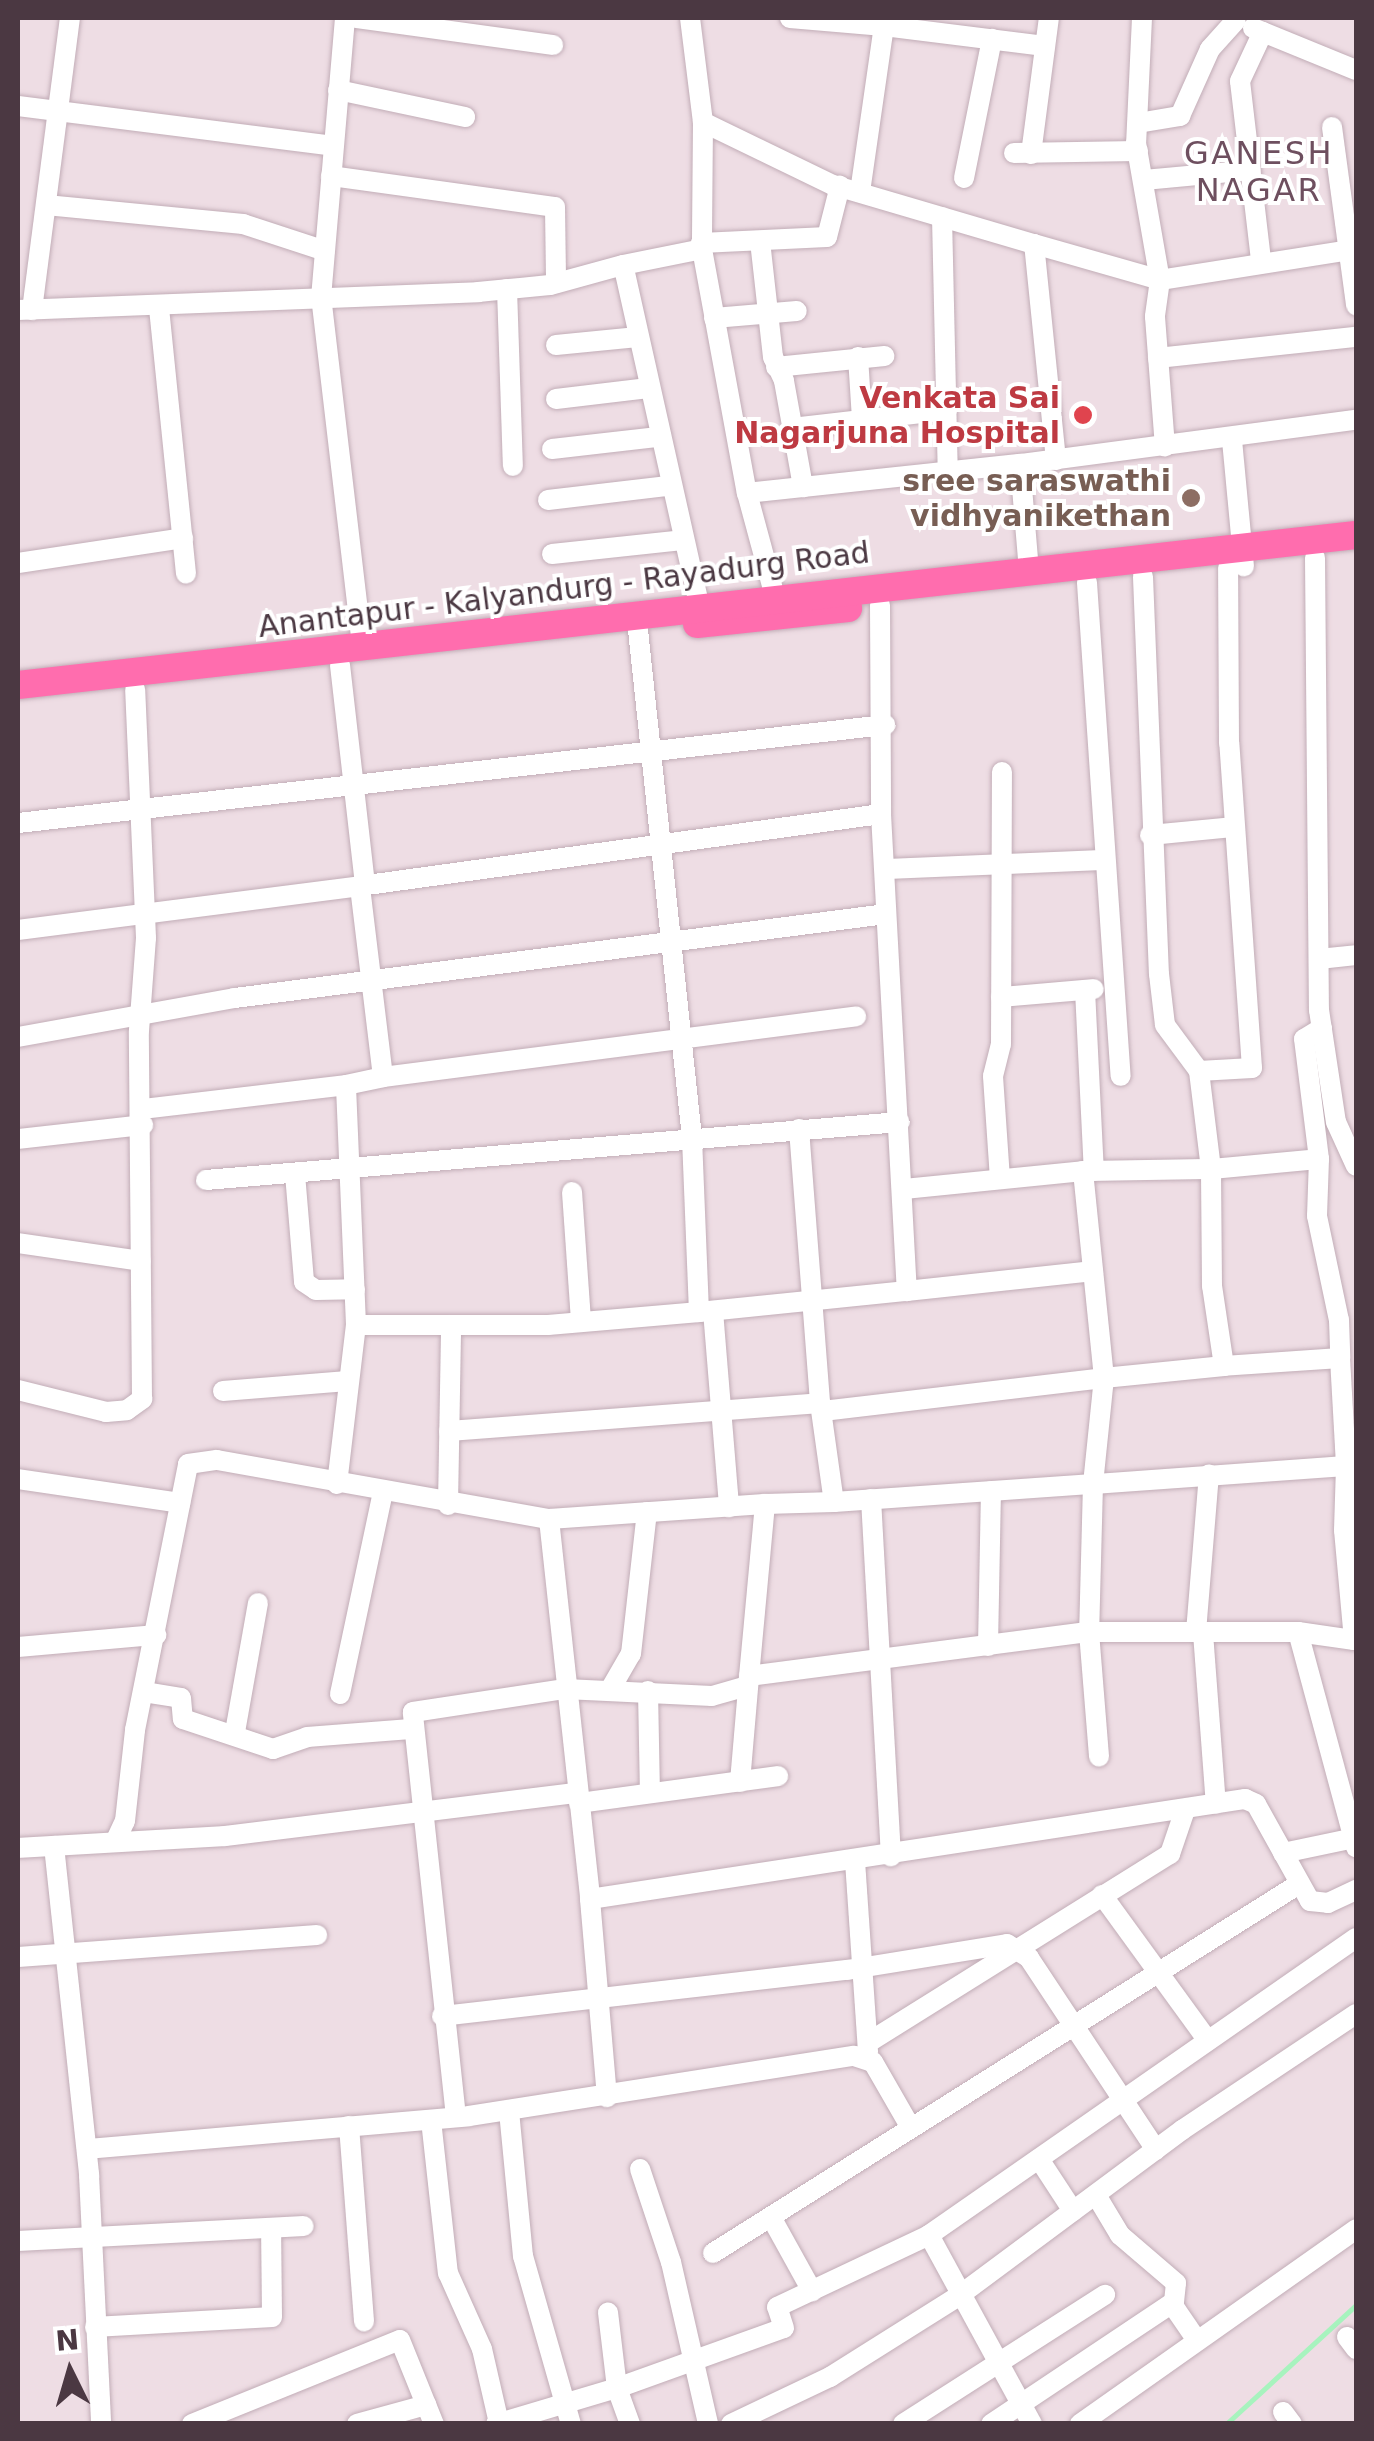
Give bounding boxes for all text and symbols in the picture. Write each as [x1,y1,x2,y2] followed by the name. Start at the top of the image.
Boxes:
[1184,135,1334,210] district label: GANESH NAGAR
[734,380,1060,450] place label: Venkata Sai Nagarjuna Hospital
[1070,402,1096,428] marker: Venkata Sai Nagarjuna Hospital
[902,463,1171,534] place label: sree saraswathi vidhyanikethan
[1180,487,1202,509] marker: sree saraswathi vidhyanikethan
[256,535,872,645] street label: Anantapur - Kalyandurg - Rayadurg Road
[20,2321,120,2421] north arrow
[54,2323,80,2358] text: N

